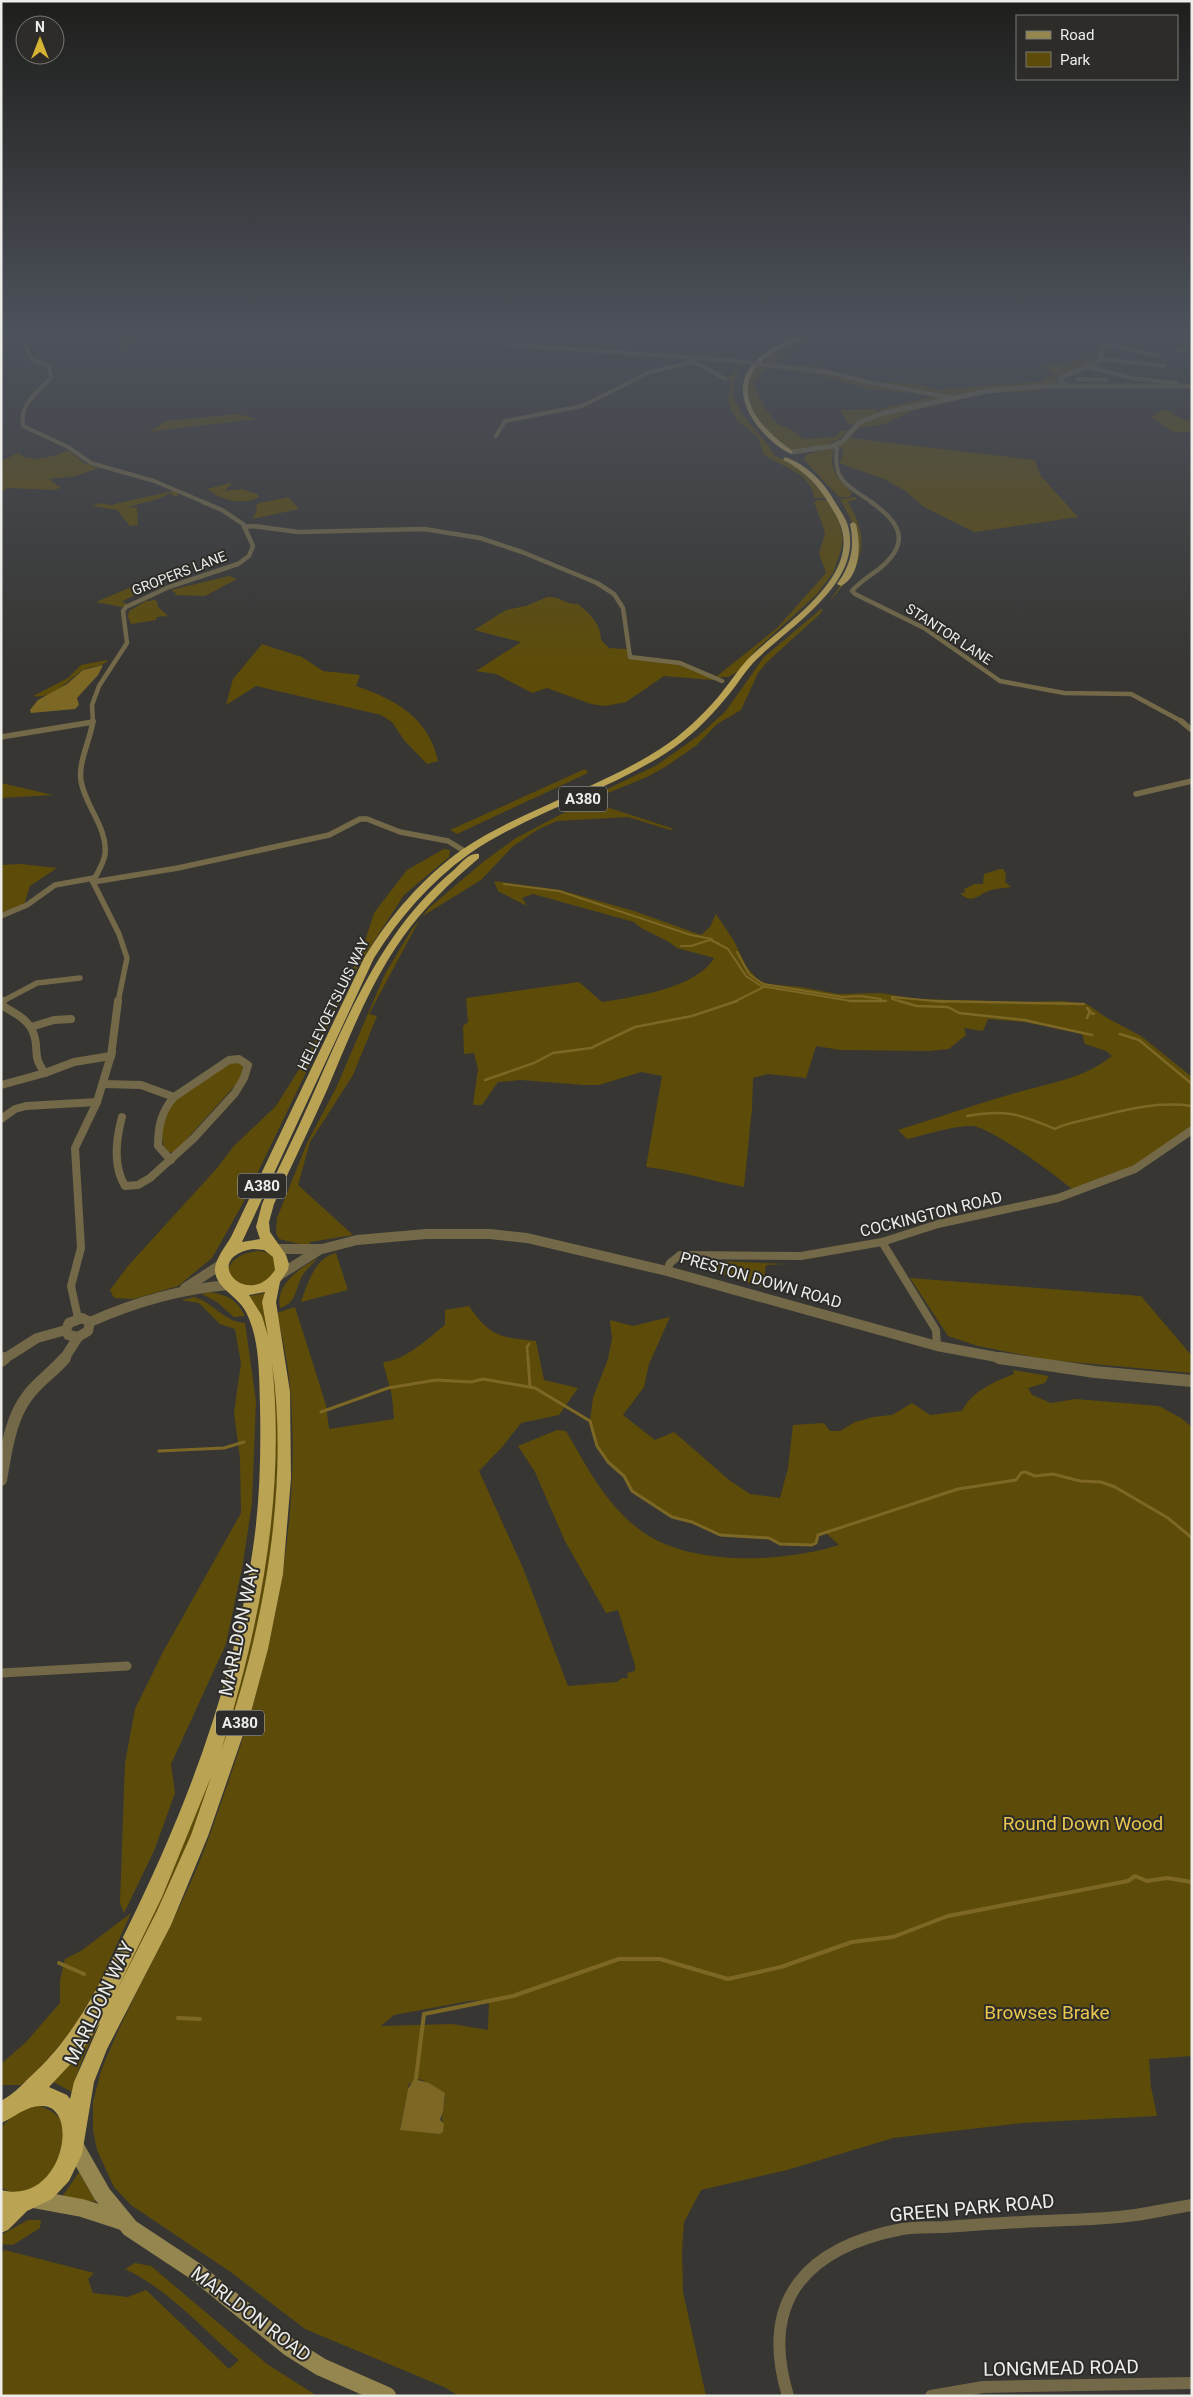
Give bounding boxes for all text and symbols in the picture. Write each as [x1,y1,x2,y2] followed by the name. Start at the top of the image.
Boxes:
[15,15,65,65] north arrow
[1016,15,1178,80] legend
[35,19,45,35] text: N
[1060,26,1094,44] text: Road
[1060,51,1091,69] text: Park
[130,548,228,598] street label: GROPERS LANE
[903,600,995,668] street label: STANTOR LANE
[559,786,607,812] road number: A380
[294,935,372,1073] street label: HELLEVOETSLUIS WAY
[238,1174,286,1198] road number: A380
[858,1187,1004,1241] street label: COCKINGTON ROAD
[678,1248,844,1312] street label: PRESTON DOWN ROAD
[214,1561,264,1698] street label: MARLDON WAY
[216,1710,264,1736] road number: A380
[1003,1812,1163,1835] park label: Round Down Wood
[59,1937,139,2068] street label: MARLDON WAY
[984,2001,1110,2024] park label: Browses Brake
[889,2189,1055,2227] street label: GREEN PARK ROAD
[186,2261,316,2367] street label: MARLDON ROAD
[983,2355,1139,2381] street label: LONGMEAD ROAD

